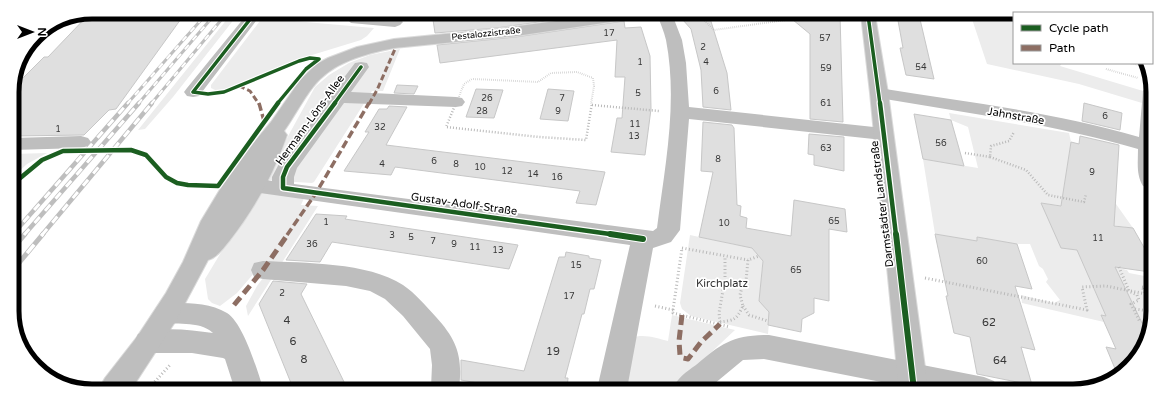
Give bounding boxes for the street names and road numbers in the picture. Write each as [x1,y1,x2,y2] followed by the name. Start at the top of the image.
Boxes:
[451,25,521,43] street label: Pestalozzistraße
[273,72,347,168] street label: Hermann-Löns-Allee
[987,105,1045,127] street label: Jahnstraße
[868,140,896,268] street label: Darmstädter Landstraße
[410,190,518,218] street label: Gustav-Adolf-Straße

